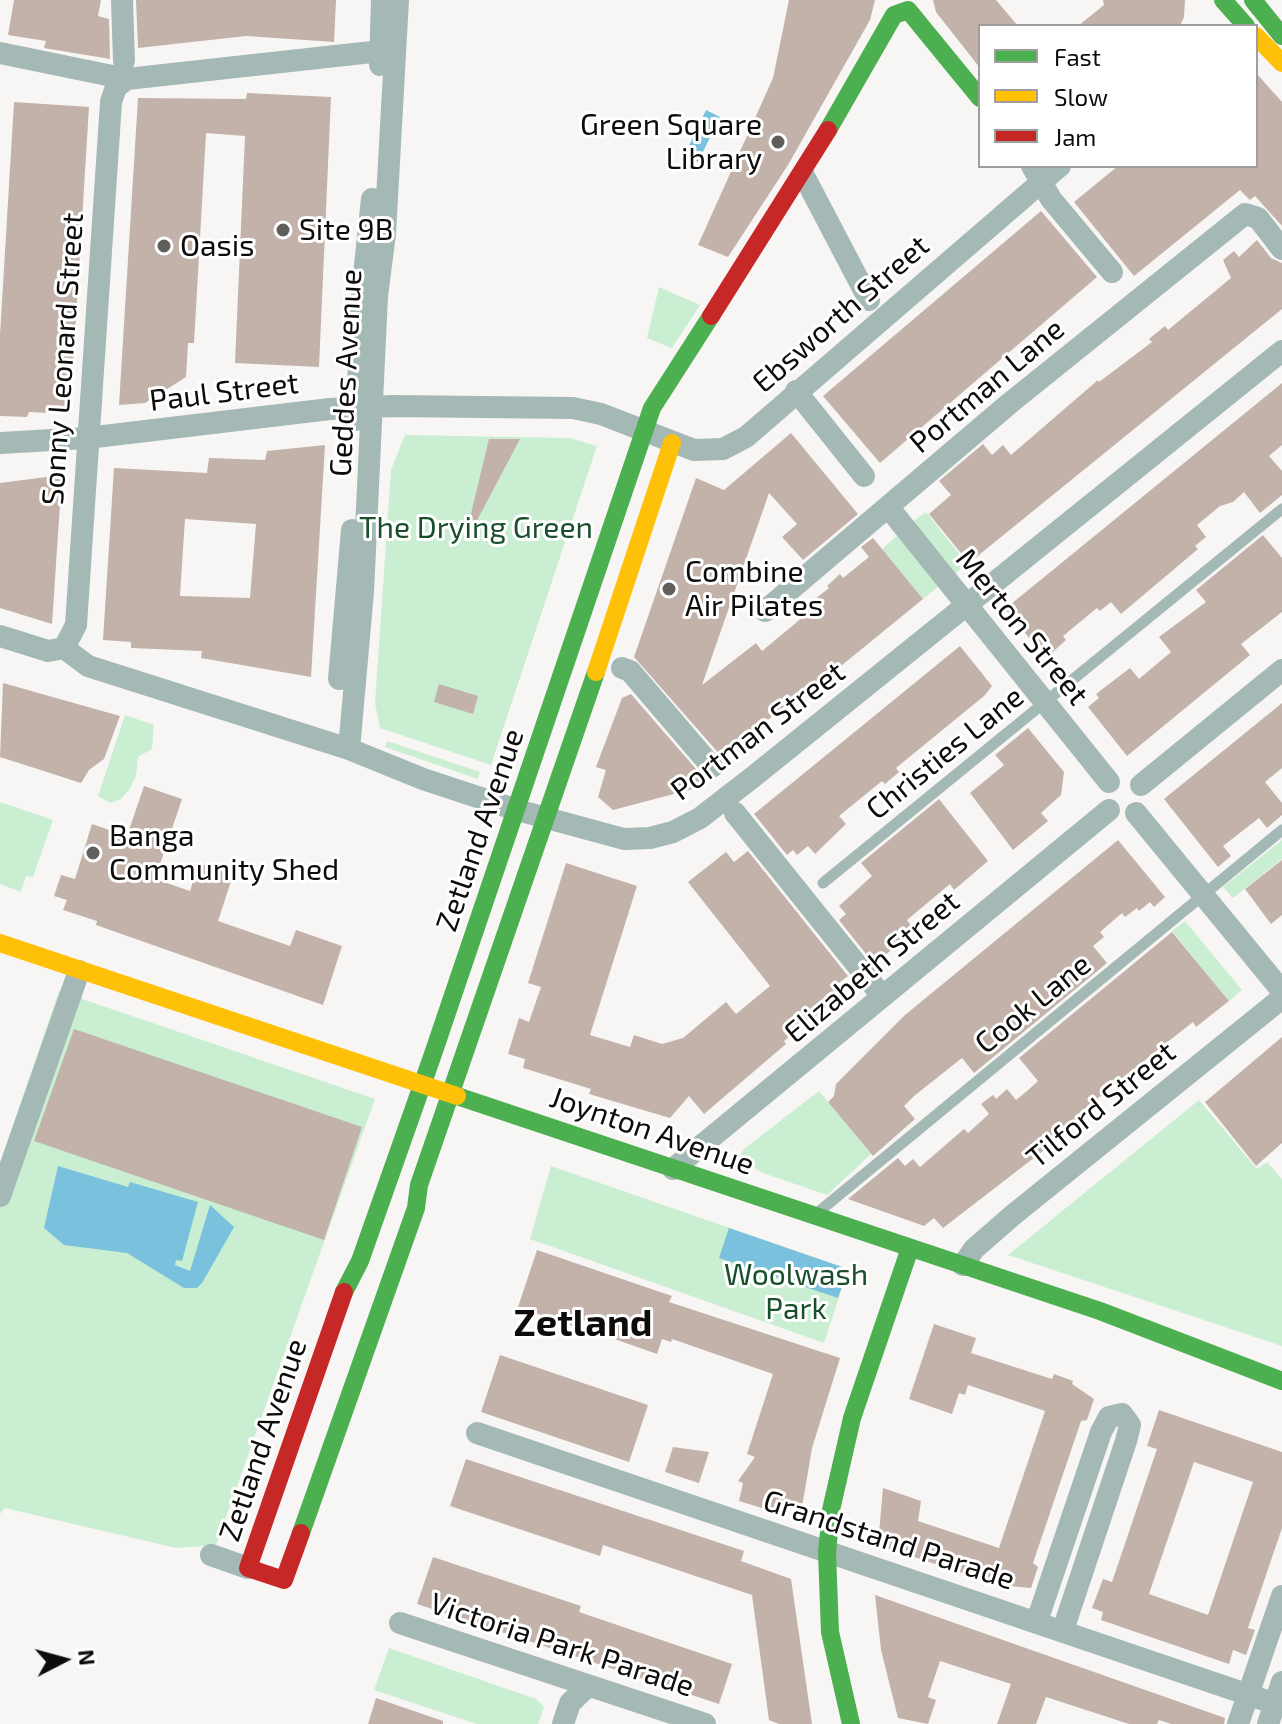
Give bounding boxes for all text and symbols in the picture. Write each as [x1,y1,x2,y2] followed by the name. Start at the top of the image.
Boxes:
[978,24,1258,168] legend
[1054,42,1101,71] text: Fast
[1054,82,1108,111] text: Slow
[580,107,762,178] place label: Green Square Library
[1054,122,1096,151] text: Jam
[769,133,787,151] marker: Green Square Library
[35,212,91,506] street label: Sonny Leonard Street
[299,212,393,248] place label: Site 9B
[274,221,292,239] marker: Site 9B
[180,228,254,264] place label: Oasis
[746,228,936,400] street label: Ebsworth Street
[155,237,173,255] marker: Oasis
[323,268,369,478] street label: Geddes Avenue
[903,311,1071,461] street label: Portman Lane
[147,365,301,419] street label: Paul Street
[359,510,593,546] park label: The Drying Green
[948,542,1096,712] street label: Merton Street
[685,554,823,624] place label: Combine Air Pilates
[660,580,678,598] marker: Combine Air Pilates
[664,654,852,808] street label: Portman Street
[859,679,1031,827] street label: Christies Lane
[429,724,531,936] street label: Zetland Avenue
[109,818,339,888] place label: Banga Community Shed
[84,844,102,862] marker: Banga Community Shed
[777,883,967,1051] street label: Elizabeth Street
[968,946,1098,1062] street label: Cook Lane
[1019,1034,1183,1176] street label: Tilford Street
[545,1079,759,1183] street label: Joynton Avenue
[724,1257,868,1328] park label: Woolwash Park
[514,1300,652,1346] district label: Zetland
[212,1334,314,1546] street label: Zetland Avenue
[759,1482,1019,1598] street label: Grandstand Parade
[425,1585,699,1705] street label: Victoria Park Parade
[24,1620,104,1700] north arrow
[74,1648,102,1667] text: N

